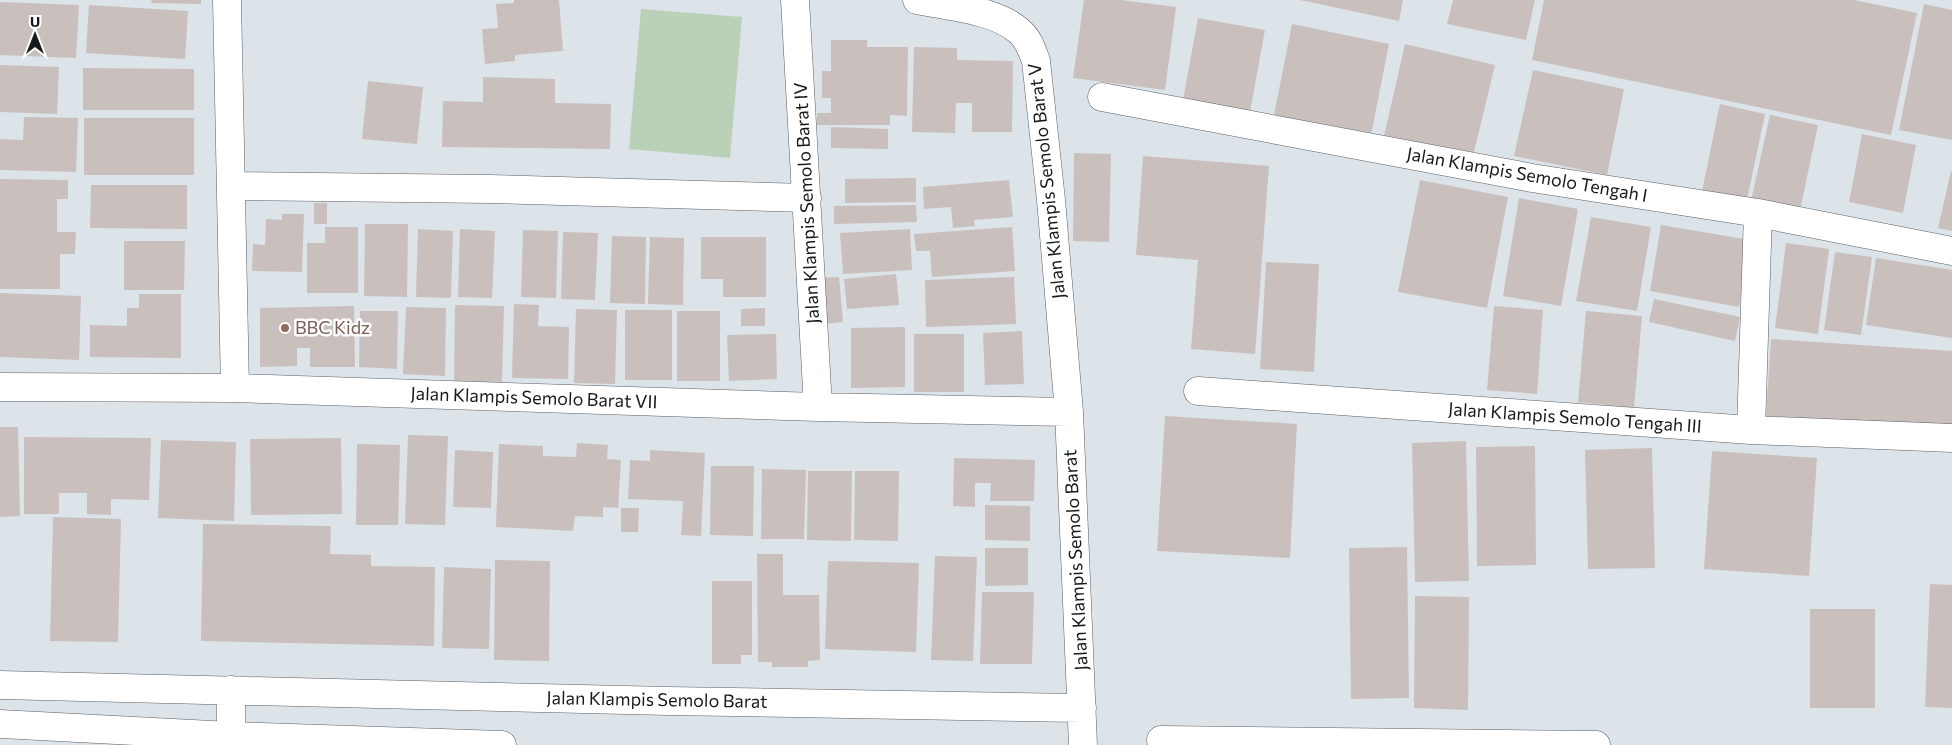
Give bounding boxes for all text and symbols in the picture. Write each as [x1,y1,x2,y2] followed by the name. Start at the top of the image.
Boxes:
[10,10,60,60] north arrow
[30,13,40,30] text: U
[1023,62,1069,300] street label: Jalan Klampis Semolo Barat V
[789,82,823,324] street label: Jalan Klampis Semolo Barat IV
[1405,142,1649,206] street label: Jalan Klampis Semolo Tengah I
[295,316,370,338] place label: BBC Kidz
[279,322,291,334] marker: BBC Kidz
[410,382,658,412] street label: Jalan Klampis Semolo Barat VII
[1448,397,1703,437] street label: Jalan Klampis Semolo Tengah III
[1058,449,1092,671] street label: Jalan Klampis Semolo Barat
[546,686,768,712] street label: Jalan Klampis Semolo Barat

